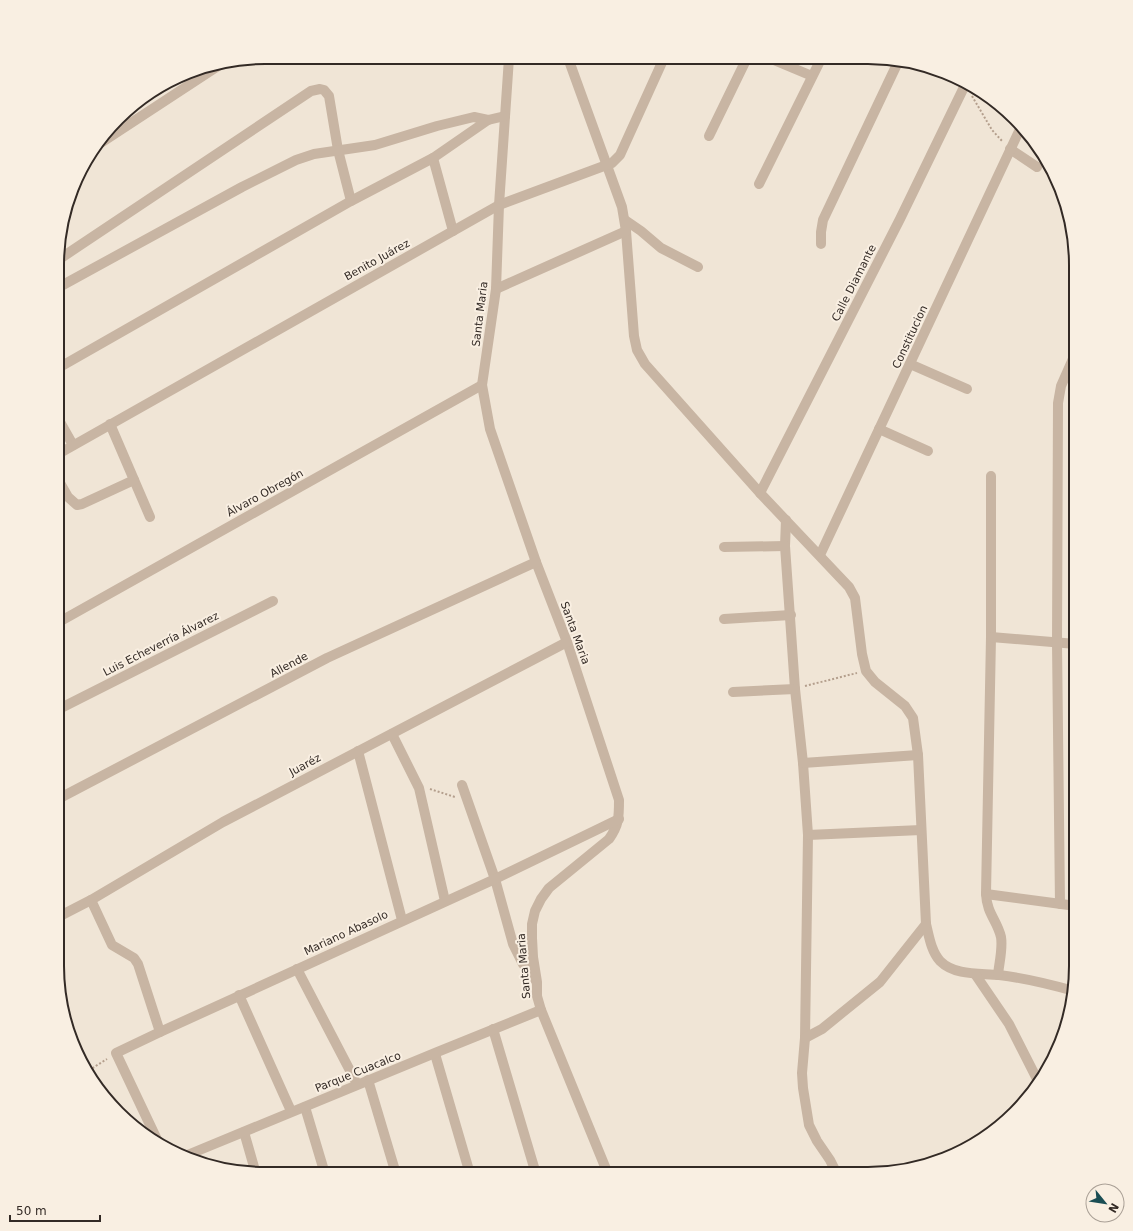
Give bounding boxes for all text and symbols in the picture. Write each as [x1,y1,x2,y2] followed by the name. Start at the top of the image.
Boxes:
[342,237,412,283] street label: Benito Juárez
[829,242,879,324] street label: Calle Diamante
[470,281,490,347] street label: Santa Maria
[890,303,930,371] street label: Constitucion
[224,467,306,519] street label: Álvaro Obregón
[558,600,592,666] street label: Santa Maria
[101,609,221,679] street label: Luis Echeverría Álvarez
[268,650,310,680] street label: Allende
[286,751,323,779] street label: Juaréz
[302,908,390,958] street label: Mariano Abasolo
[515,933,533,999] street label: Santa Maria
[313,1049,403,1095] street label: Parque Cuacalco
[1085,1183,1125,1223] north arrow
[10,1197,100,1223] scale bar
[1105,1201,1121,1215] text: N
[16,1204,47,1218] text: 50 m

